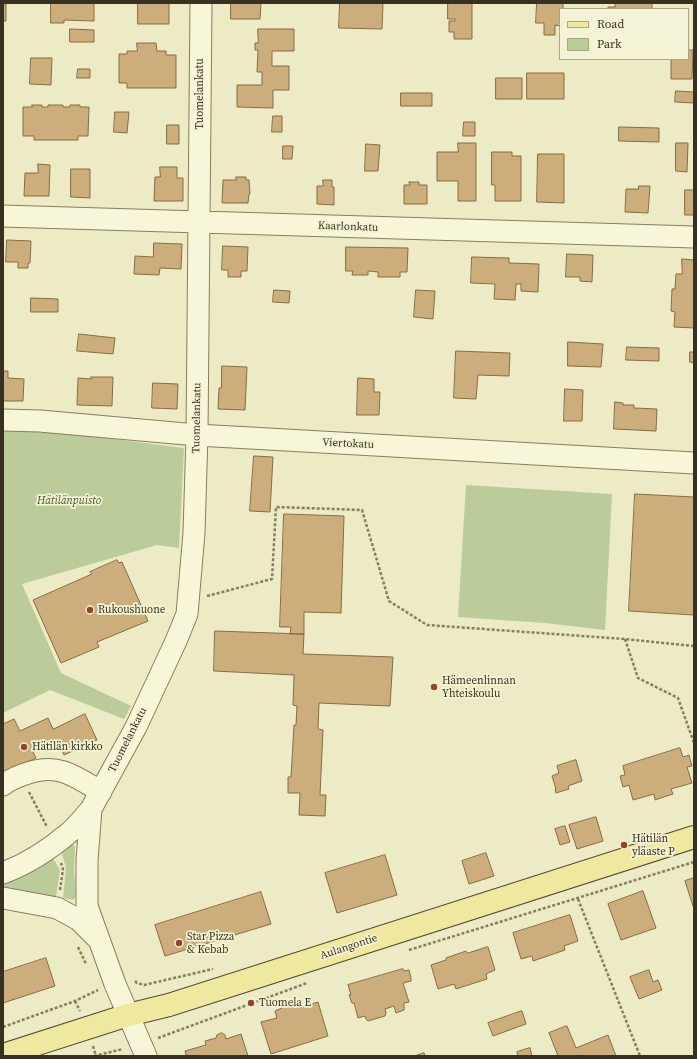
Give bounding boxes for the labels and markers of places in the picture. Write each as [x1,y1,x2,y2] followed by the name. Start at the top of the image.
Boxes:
[98,603,165,617] place label: Rukoushuone
[85,605,95,615] marker: Rukoushuone
[442,674,516,700] place label: Hämeenlinnan Yhteiskoulu
[429,682,439,692] marker: Hämeenlinnan Yhteiskoulu
[32,740,103,754] place label: Hätilän kirkko
[19,742,29,752] marker: Hätilän kirkko
[632,832,675,858] place label: Hätilän yläaste P
[619,840,629,850] marker: Hätilän yläaste P
[187,930,234,956] place label: Star Pizza & Kebab
[174,938,184,948] marker: Star Pizza & Kebab
[259,996,311,1010] place label: Tuomela E
[246,998,256,1008] marker: Tuomela E

